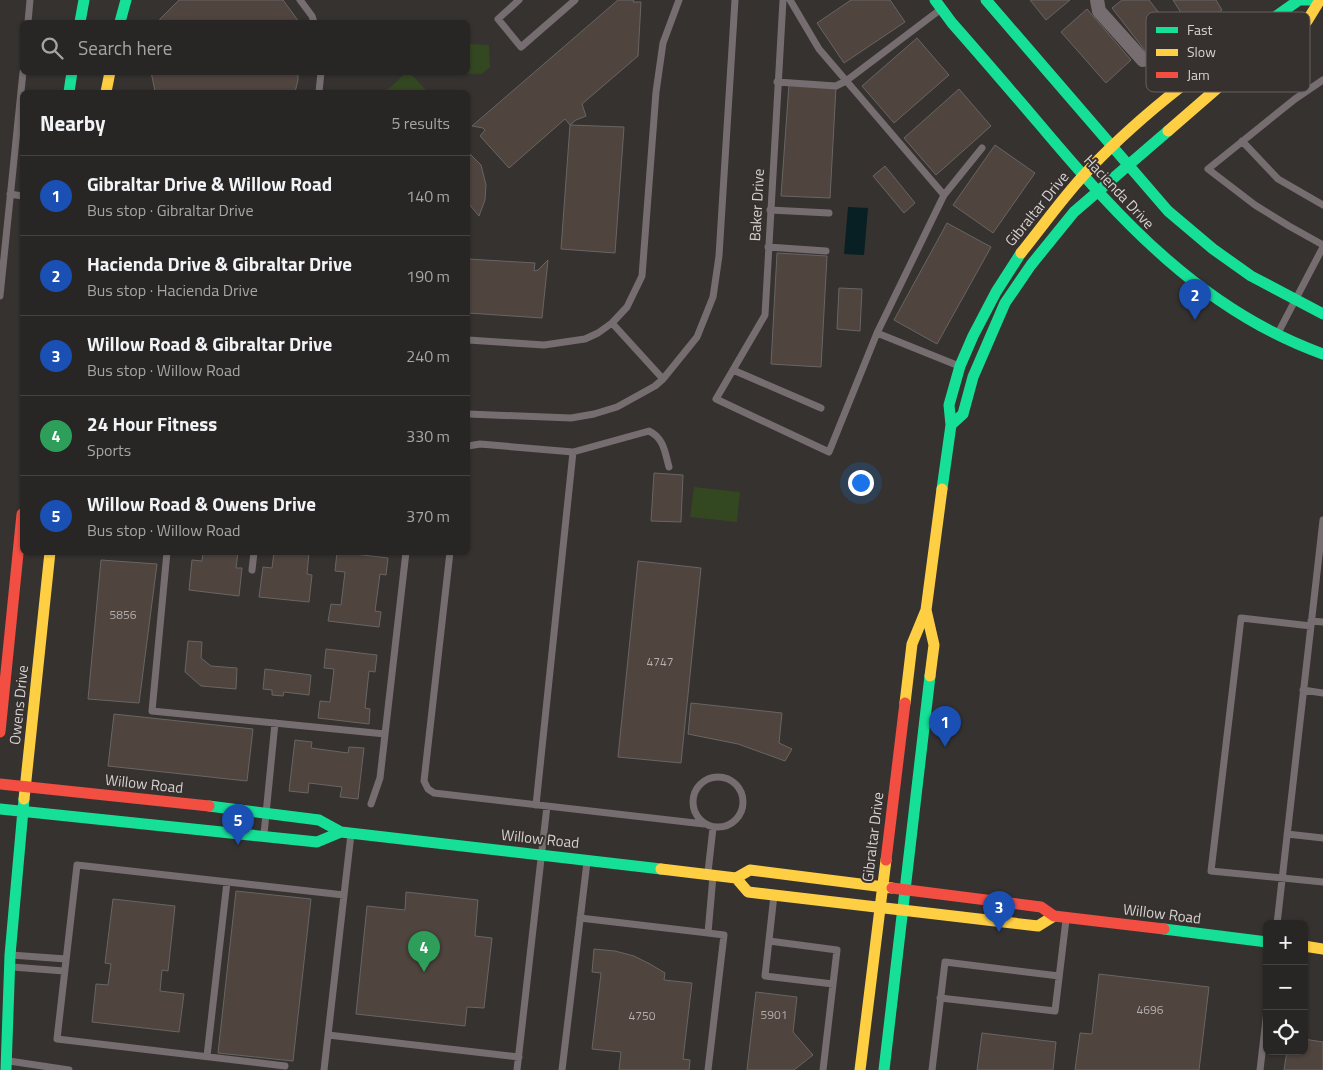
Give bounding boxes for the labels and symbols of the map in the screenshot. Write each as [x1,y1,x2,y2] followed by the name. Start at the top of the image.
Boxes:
[1146,12,1310,92] legend
[1187,19,1212,40] text: Fast
[1187,41,1216,62] text: Slow
[1187,64,1210,85] text: Jam
[1079,149,1160,234] street label: Hacienda Drive
[999,166,1074,251] street label: Gibraltar Drive
[743,168,770,242] street label: Baker Drive
[1179,279,1211,320] pin: 2
[848,470,874,496] your location
[110,605,137,624] house number: 5856
[647,652,673,671] house number: 4747
[3,664,34,746] street label: Owens Drive
[929,706,961,747] pin: 1
[104,768,184,799] street label: Willow Road
[856,791,889,883] street label: Gibraltar Drive
[222,804,254,845] pin: 5
[500,823,580,854] street label: Willow Road
[983,891,1015,932] pin: 3
[1122,897,1202,930] street label: Willow Road
[408,931,440,972] pin: 4
[1137,1000,1164,1019] house number: 4696
[761,1005,787,1024] house number: 5901
[629,1006,656,1025] house number: 4750

